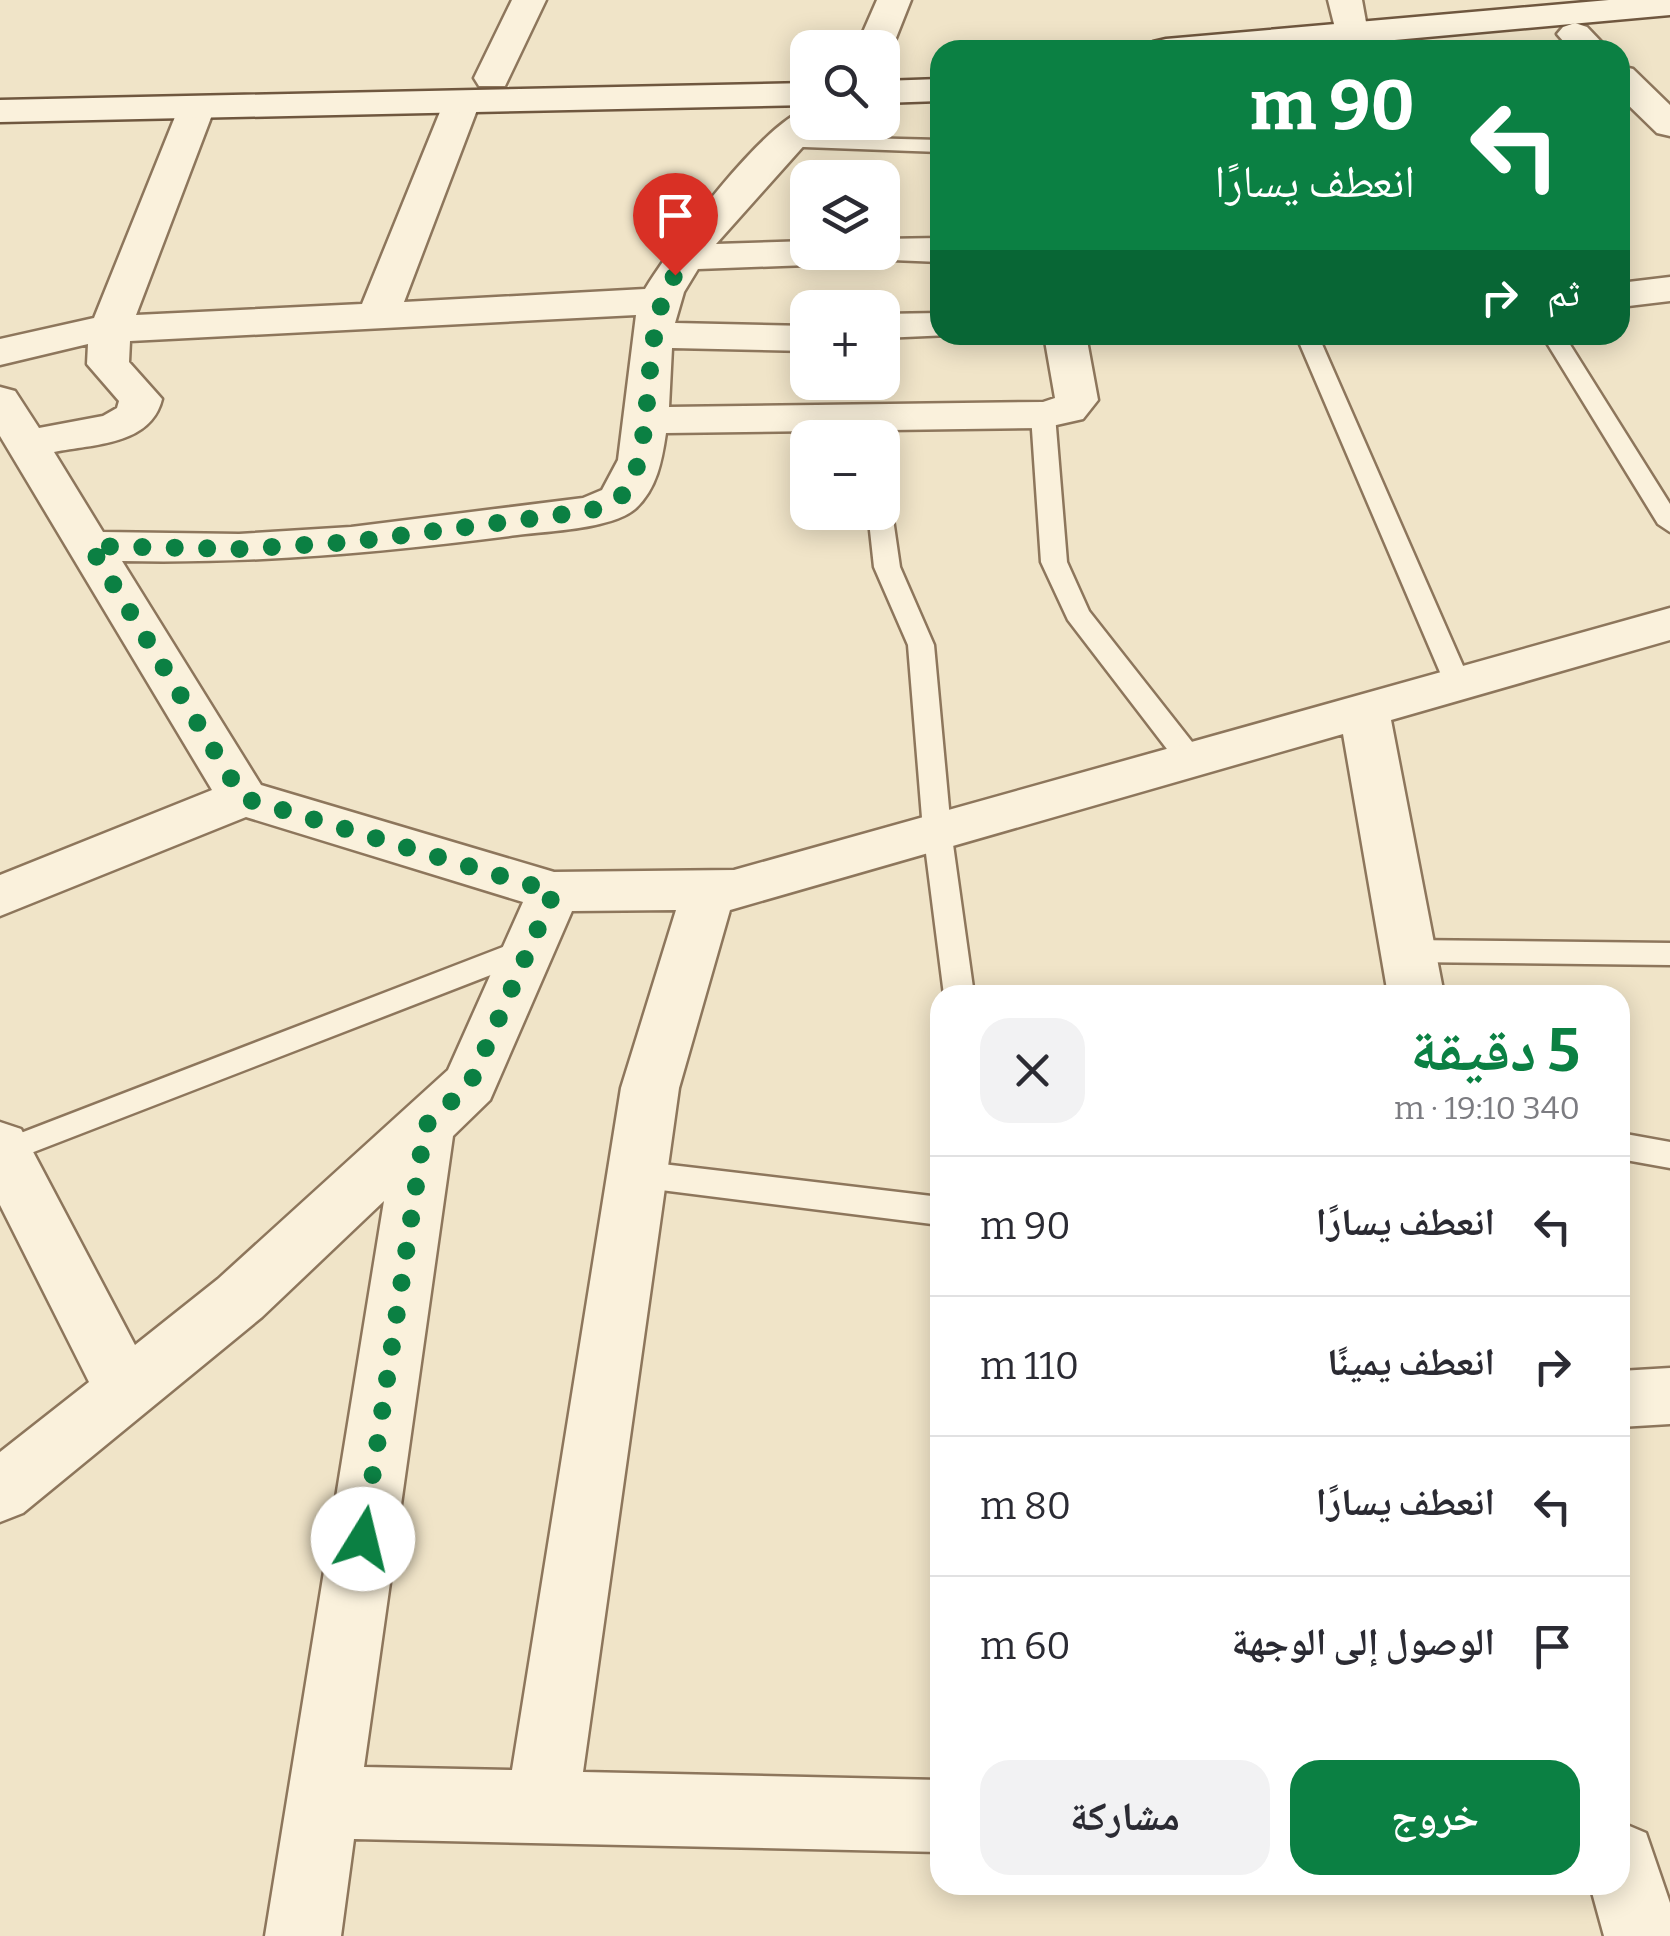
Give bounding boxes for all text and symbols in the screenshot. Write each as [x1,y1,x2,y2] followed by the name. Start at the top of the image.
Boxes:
[790,30,900,530] map controls
[790,30,900,140] button: search
[1250,64,1415,148] text: 90 m
[1450,80,1580,210] icon: left
[1214,155,1415,209] text: انعطف يسارًا
[790,160,900,270] button: layers
[633,173,718,276] pin
[648,188,703,243] icon: arrive
[1472,270,1527,325] icon: right
[1547,270,1580,316] text: ثم
[790,290,900,400] button: +
[790,420,900,530] button: −
[1410,1015,1580,1087] text: 5 دقيقة
[980,1018,1085,1123] button: close
[1394,1089,1580,1127] text: 340 m · 19:10
[1316,1199,1495,1245] text: انعطف يسارًا
[1525,1199,1580,1254] icon: left
[980,1203,1071,1249] text: 90 m
[1327,1339,1495,1385] text: انعطف يمينًا
[1525,1339,1580,1394] icon: right
[980,1343,1079,1389] text: 110 m
[1316,1479,1495,1525] text: انعطف يسارًا
[1525,1479,1580,1534] icon: left
[980,1483,1071,1529] text: 80 m
[311,1487,415,1591] position arrow
[1231,1619,1495,1665] text: الوصول إلى الوجهة
[1525,1619,1580,1674] icon: arrive
[980,1623,1071,1669] text: 60 m
[980,1760,1270,1875] button: مشاركة
[1290,1760,1580,1875] button: خروج

